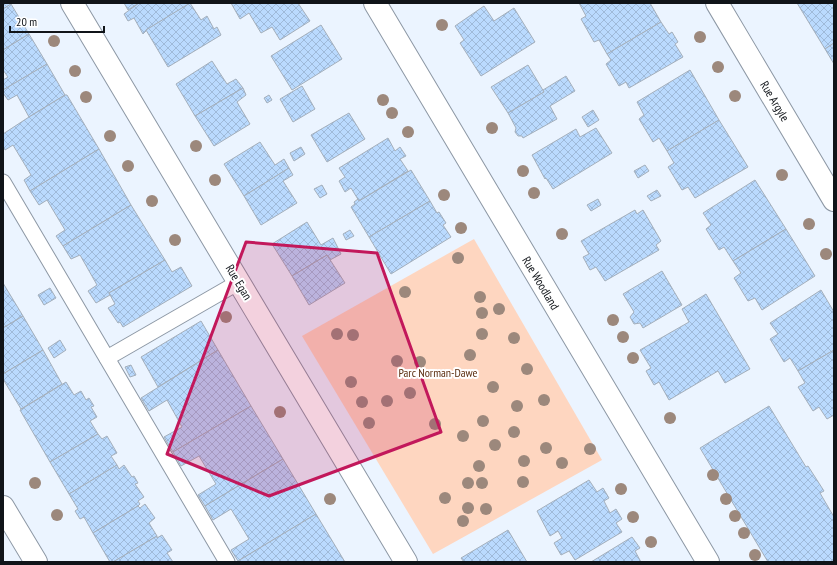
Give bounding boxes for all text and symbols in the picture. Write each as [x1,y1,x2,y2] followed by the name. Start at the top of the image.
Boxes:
[10,8,104,34] scale bar
[16,14,37,29] text: 20 m
[757,78,793,124] street label: Rue Argyle
[519,254,563,312] street label: Rue Woodland
[223,261,255,303] street label: Rue Egan
[398,365,478,380] park label: Parc Norman-Dawe

